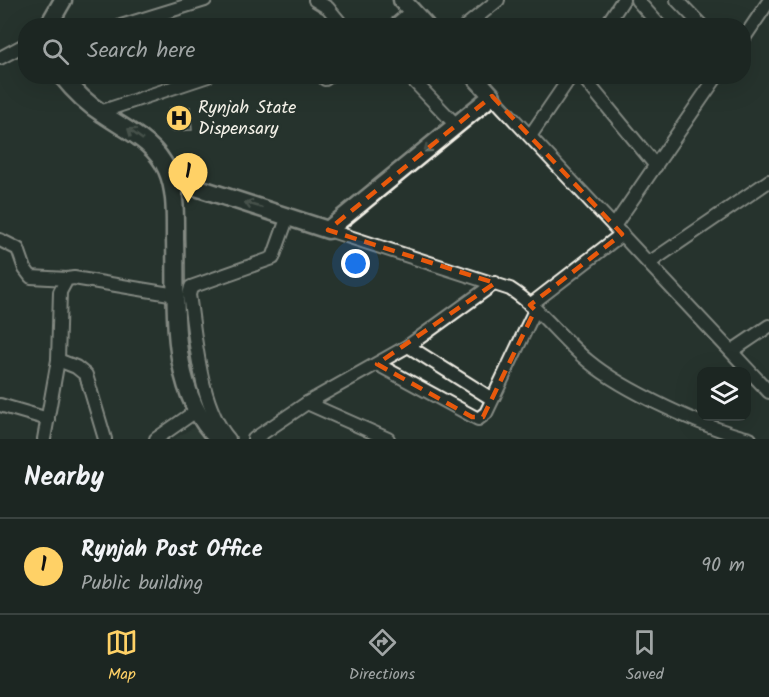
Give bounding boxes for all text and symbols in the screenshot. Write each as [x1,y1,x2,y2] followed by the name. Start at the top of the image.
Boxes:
[18,18,751,84] search box
[87,34,195,69] text: Search here
[39,35,72,68] icon: search
[198,94,296,144] place label: Rynjah State Dispensary
[164,103,194,133] hospital icon: Rynjah State Dispensary
[127,128,143,140] one-way arrow
[423,139,439,152] one-way arrow
[168,154,207,203] pin: 1
[244,199,263,210] one-way arrow
[341,249,370,278] your location
[697,367,751,421] map controls
[697,367,751,421] button: layers
[24,457,104,499] text: Nearby
[81,533,263,568] text: Rynjah Post Office
[40,550,47,582] text: 1
[701,550,745,582] text: 90 m
[81,568,203,600] text: Public building
[105,626,138,687] tab: Map
[349,626,415,687] tab: Directions
[626,626,664,687] tab: Saved

